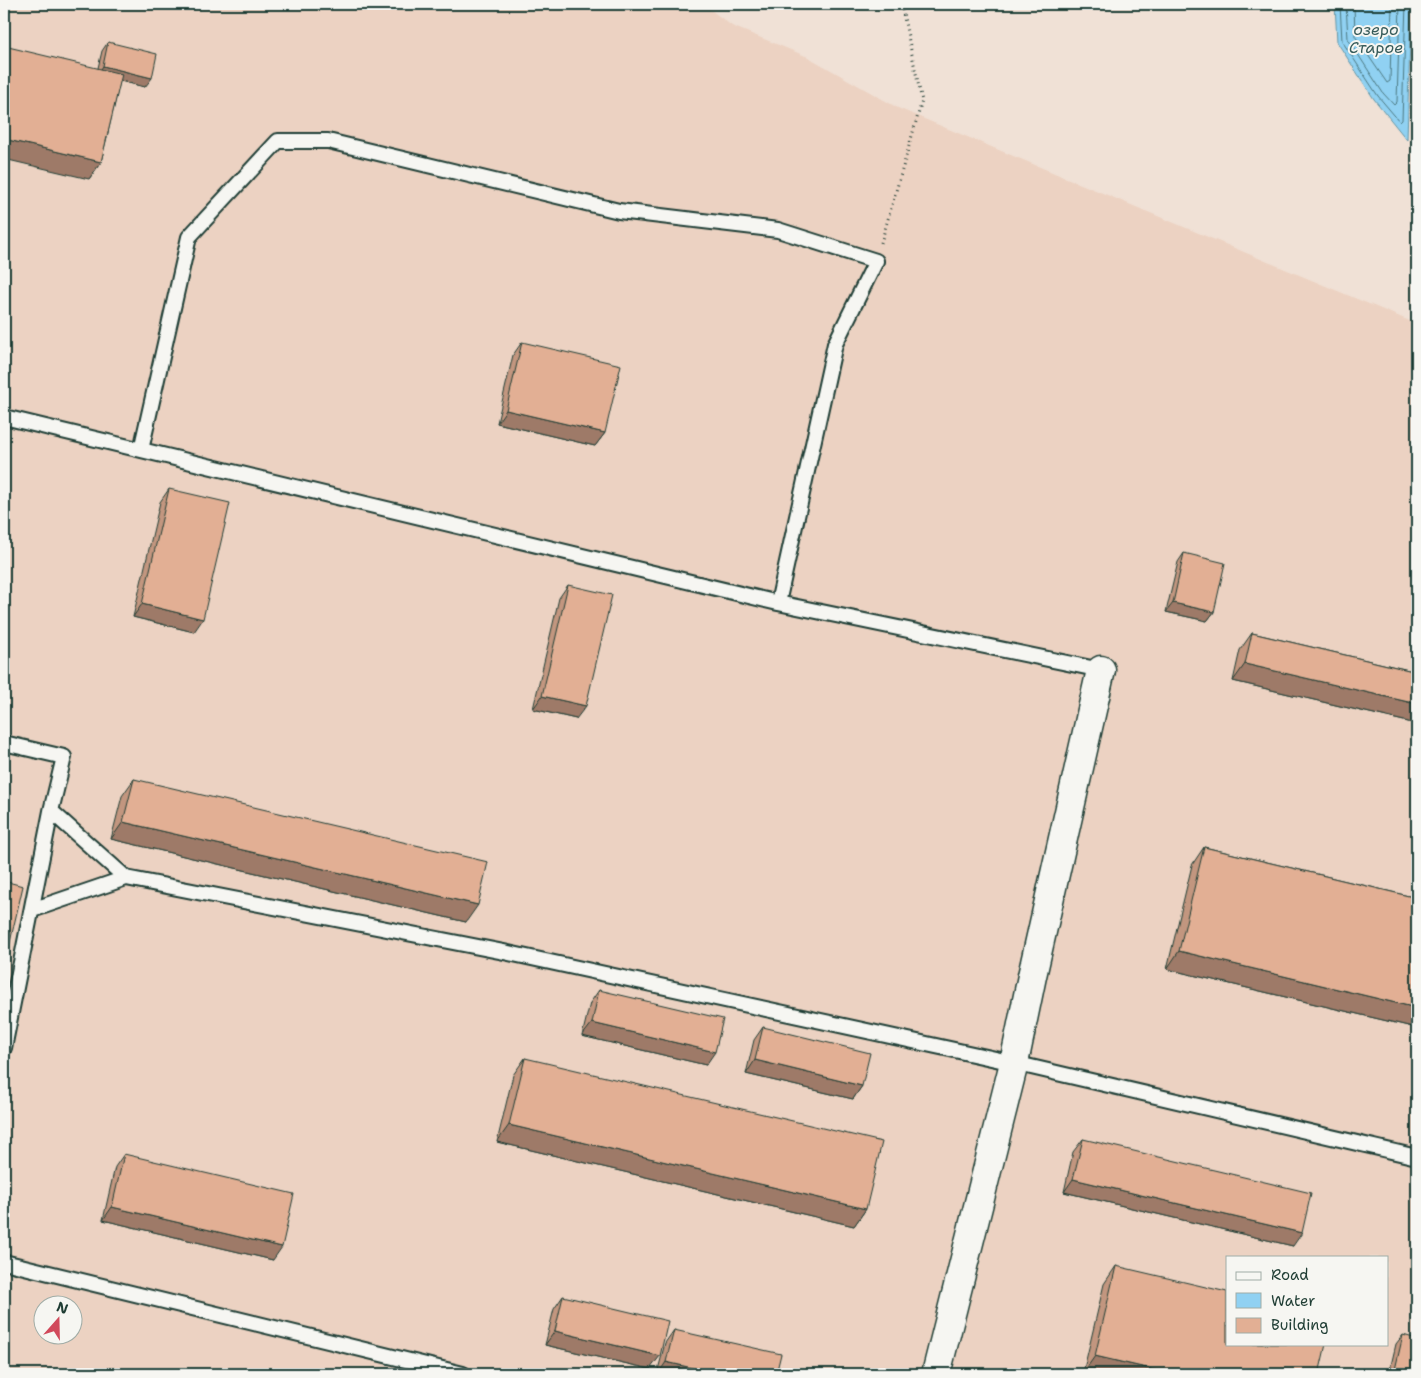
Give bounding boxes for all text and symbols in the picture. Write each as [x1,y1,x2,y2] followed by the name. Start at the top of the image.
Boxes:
[1349,19,1403,58] water label: озеро Старое
[1226,1256,1388,1346] legend
[1271,1265,1309,1285] text: Road
[1271,1291,1315,1311] text: Water
[32,1296,82,1346] north arrow
[54,1297,71,1318] text: N
[1271,1315,1328,1335] text: Building

